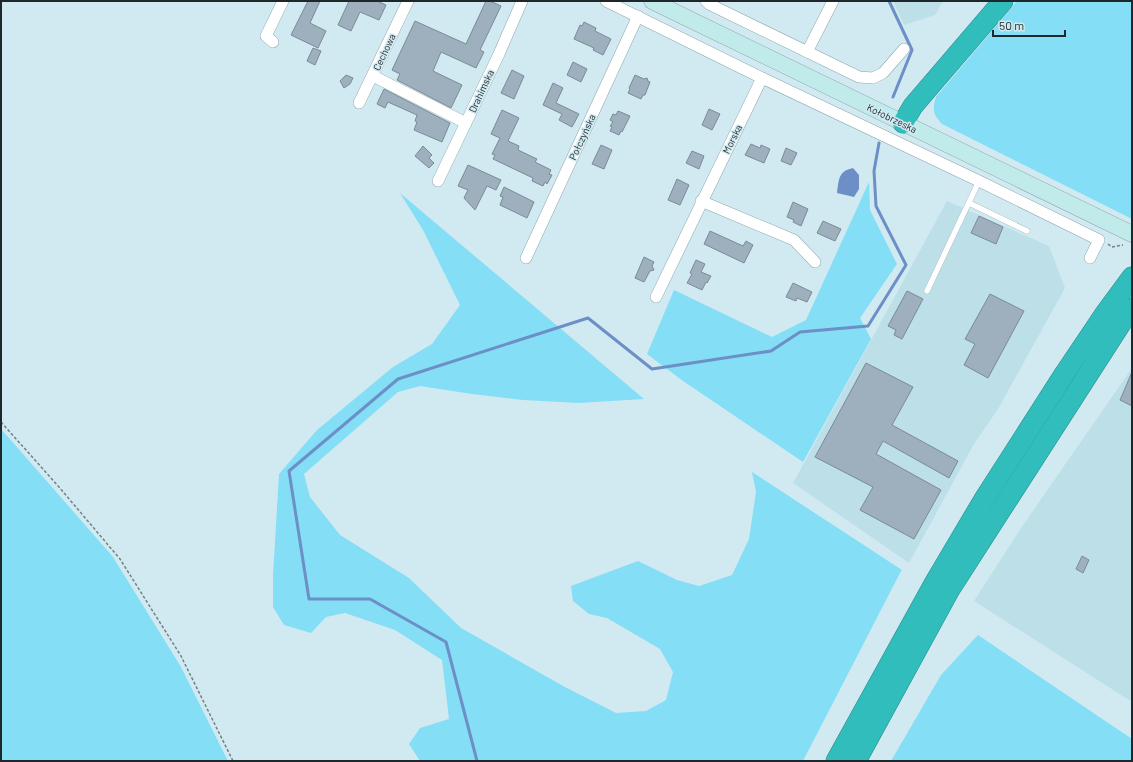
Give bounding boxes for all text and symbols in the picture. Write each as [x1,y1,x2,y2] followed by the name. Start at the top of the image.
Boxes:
[993,12,1065,38] scale bar
[999,18,1024,32] text: 50 m
[370,32,398,72] street label: Cechowa
[466,68,496,114] street label: Drahimska
[865,101,919,135] street label: Kołobrzeska
[566,112,598,162] street label: Połczyńska
[720,122,744,156] street label: Morska

